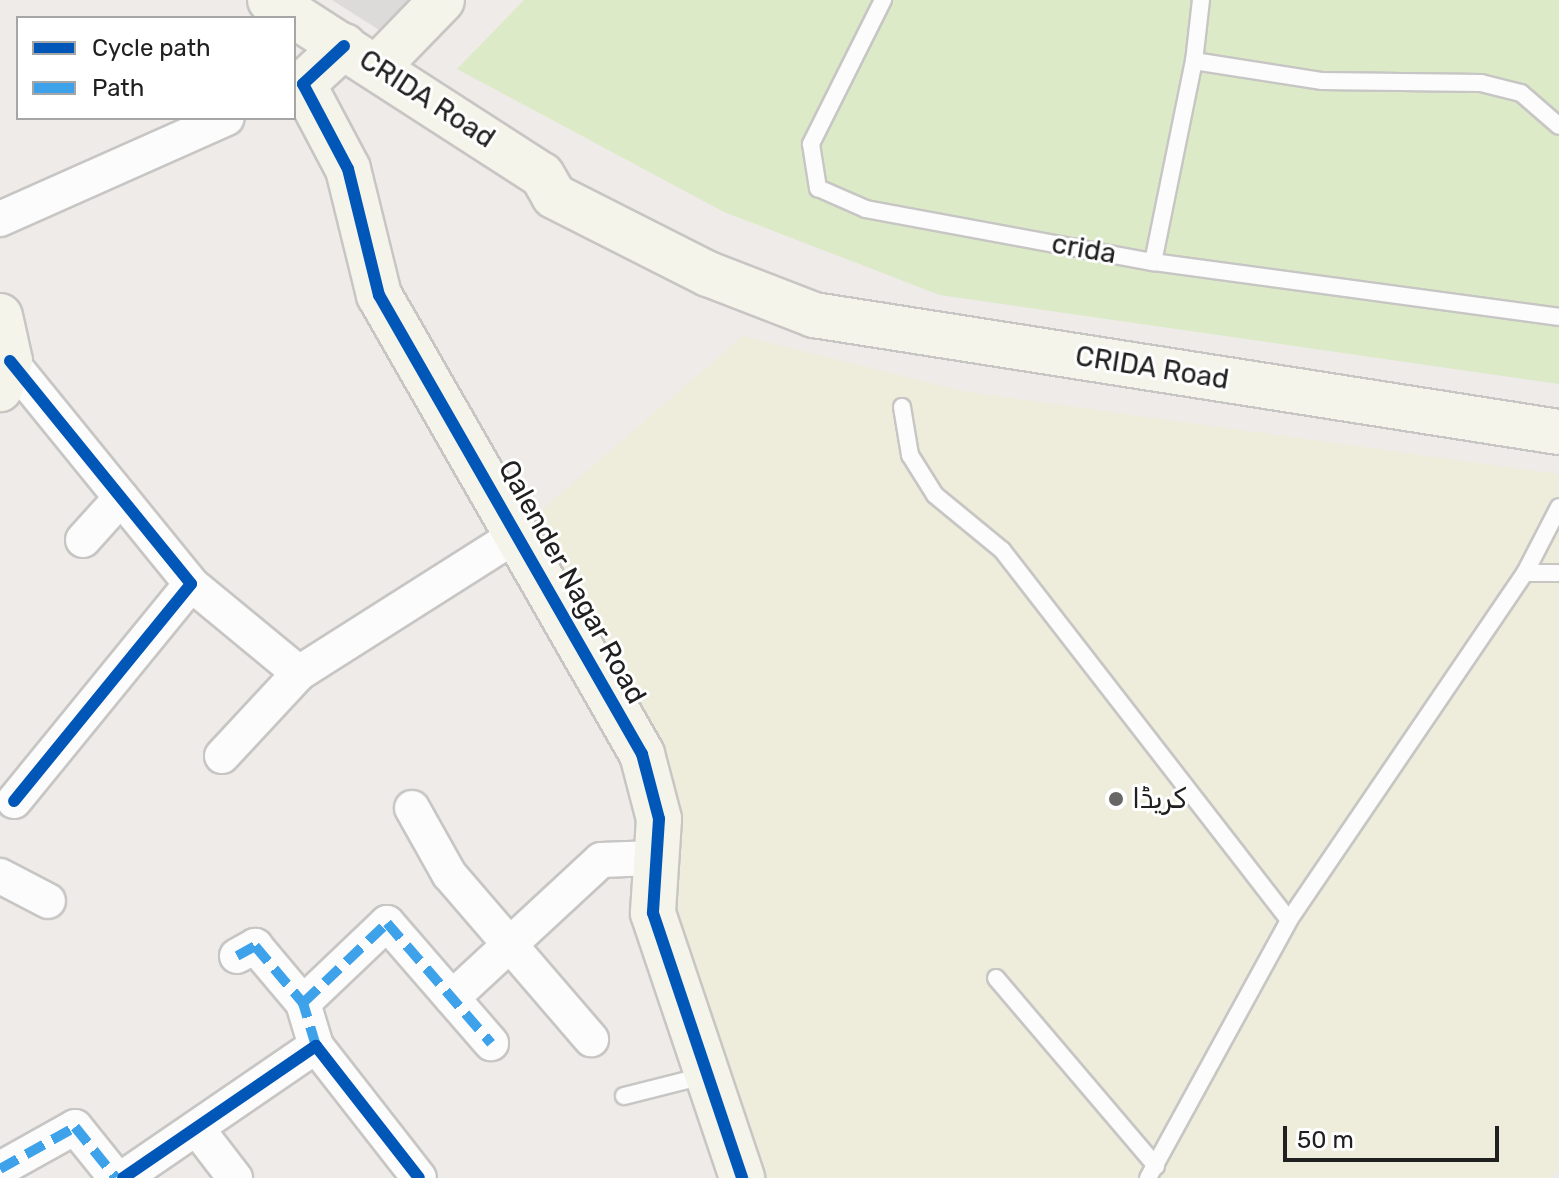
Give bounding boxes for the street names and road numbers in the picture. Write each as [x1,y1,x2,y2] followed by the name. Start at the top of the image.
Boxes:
[353,43,501,155] street label: CRIDA Road
[1049,227,1119,271] street label: crida
[1073,339,1231,397] street label: CRIDA Road
[491,454,653,710] street label: Qalender Nagar Road

